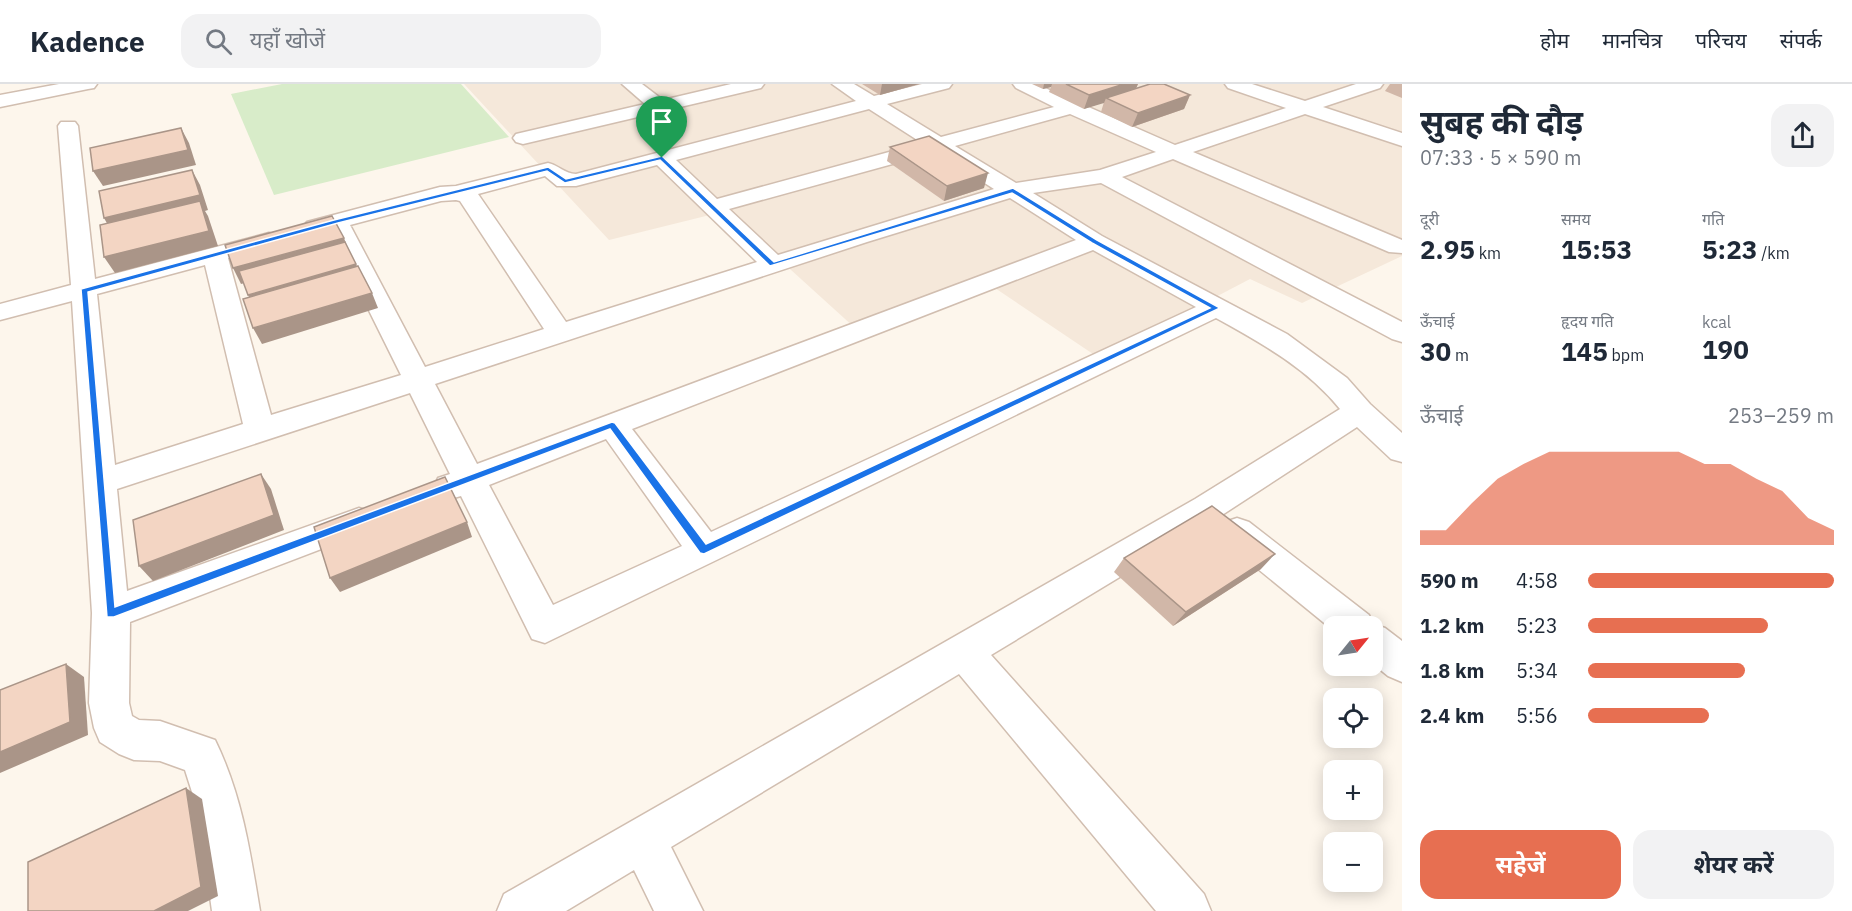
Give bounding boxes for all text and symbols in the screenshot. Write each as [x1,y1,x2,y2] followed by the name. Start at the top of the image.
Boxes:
[181,14,601,68] search box
[30,23,145,60] text: Kadence
[202,25,235,58] icon: search
[250,25,325,54] text: यहाँ खोजें
[1540,26,1569,54] text: होम
[1602,26,1662,54] text: मानचित्र
[1695,26,1747,54] text: परिचय
[1780,26,1822,54] text: संपर्क
[636,96,687,158] pin
[1420,100,1583,143] text: सुबह की दौड़
[1771,104,1834,167] button: share
[645,105,678,138] icon: arrive
[1420,144,1581,171] text: 07:33 · 5 × 590 m
[1420,209,1439,229] text: दूरी
[1561,209,1591,229] text: समय
[1702,209,1724,229] text: गति
[1420,232,1475,266] text: 2.95
[1561,232,1632,266] text: 15:53
[1702,232,1757,266] text: 5:23
[1475,243,1501,263] text: km
[1757,243,1790,263] text: /km
[1420,311,1455,331] text: ऊँचाई
[1561,311,1614,331] text: हृदय गति
[1702,312,1731,332] text: kcal
[1702,332,1749,366] text: 190
[1420,334,1451,368] text: 30
[1561,334,1608,368] text: 145
[1451,345,1469,365] text: m
[1608,345,1644,365] text: bpm
[1420,402,1463,429] text: ऊँचाई
[1728,402,1834,429] text: 253–259 m
[1420,567,1479,594] text: 590 m
[1516,567,1558,594] text: 4:58
[1420,612,1484,639] text: 1.2 km
[1516,612,1558,639] text: 5:23
[1323,616,1383,676] north arrow
[1323,616,1383,892] map controls
[1420,657,1484,684] text: 1.8 km
[1516,657,1558,684] text: 5:34
[1323,688,1383,748] button: locate
[1420,702,1484,729] text: 2.4 km
[1516,702,1558,729] text: 5:56
[1323,760,1383,820] button: +
[1420,830,1621,899] button: सहेजें
[1633,830,1834,899] button: शेयर करें
[1323,832,1383,892] button: −

